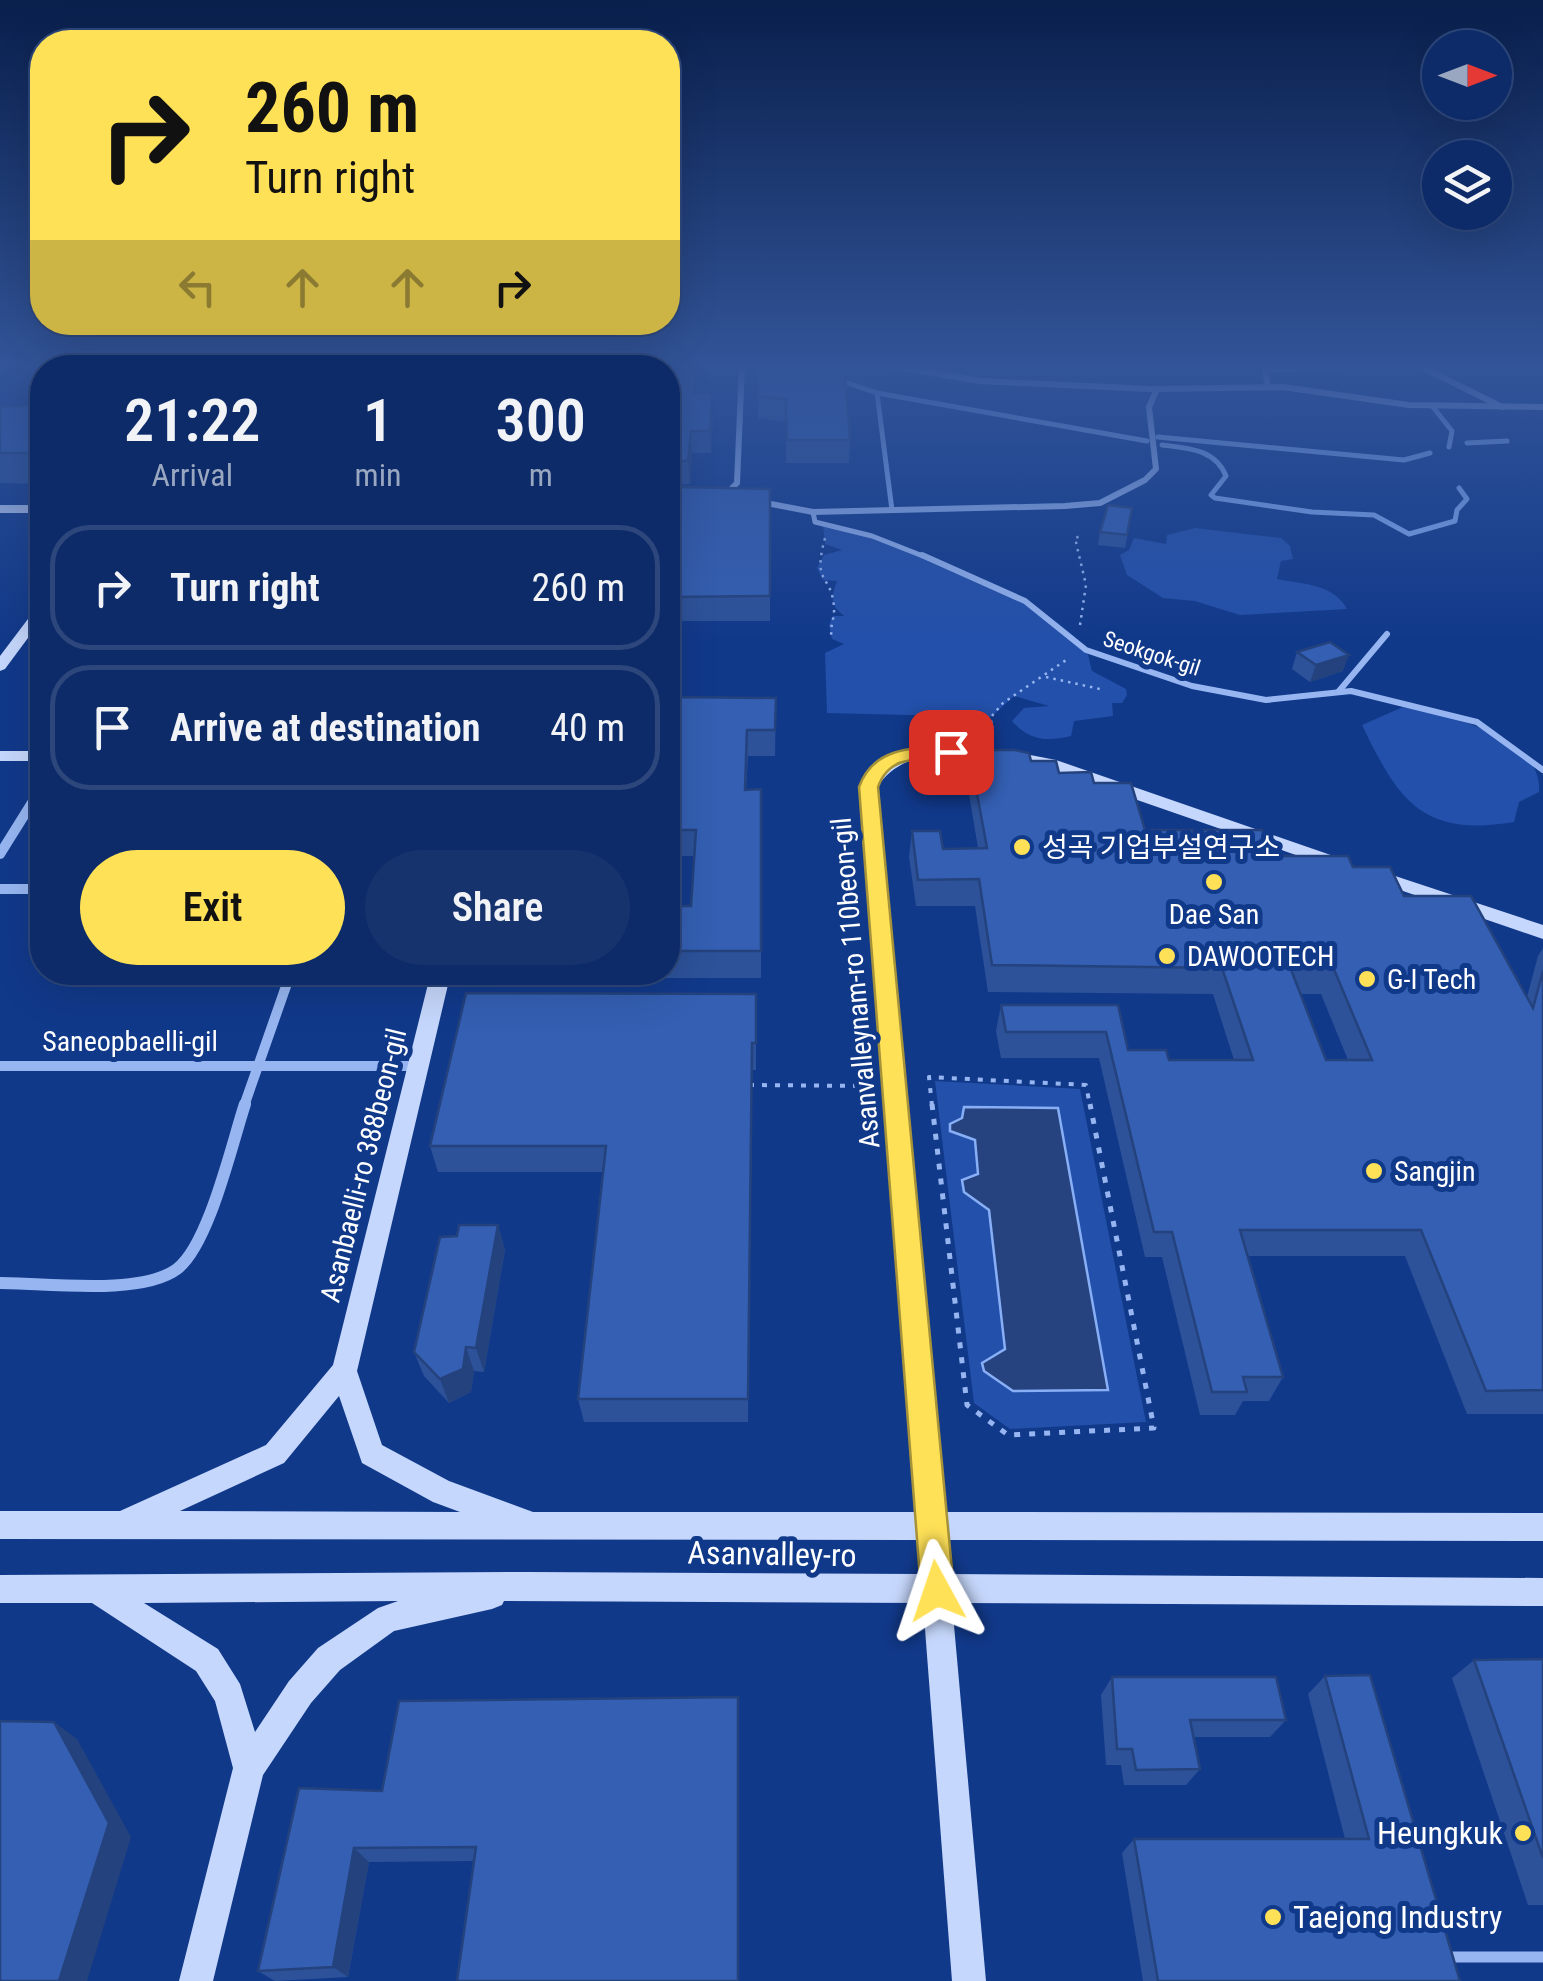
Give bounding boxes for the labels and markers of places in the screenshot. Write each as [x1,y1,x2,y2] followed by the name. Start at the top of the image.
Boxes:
[909,710,994,795] pin
[1042,831,1280,864] place label: 성곡 기업부설연구소
[1011,836,1033,858] marker: 성곡 기업부설연구소
[1203,871,1225,893] marker: Dae San
[1169,898,1259,931] place label: Dae San
[1187,940,1334,973] place label: DAWOOTECH
[1156,945,1178,967] marker: DAWOOTECH
[1387,963,1476,996] place label: G-I Tech
[1356,968,1378,990] marker: G-I Tech
[1394,1155,1476,1188] place label: Sangjin
[1363,1160,1385,1182] marker: Sangjin
[1377,1814,1504,1852] place label: Heungkuk
[1512,1822,1534,1844] marker: Heungkuk
[1293,1898,1502,1936] place label: Taejong Industry
[1262,1906,1284,1928] marker: Taejong Industry

